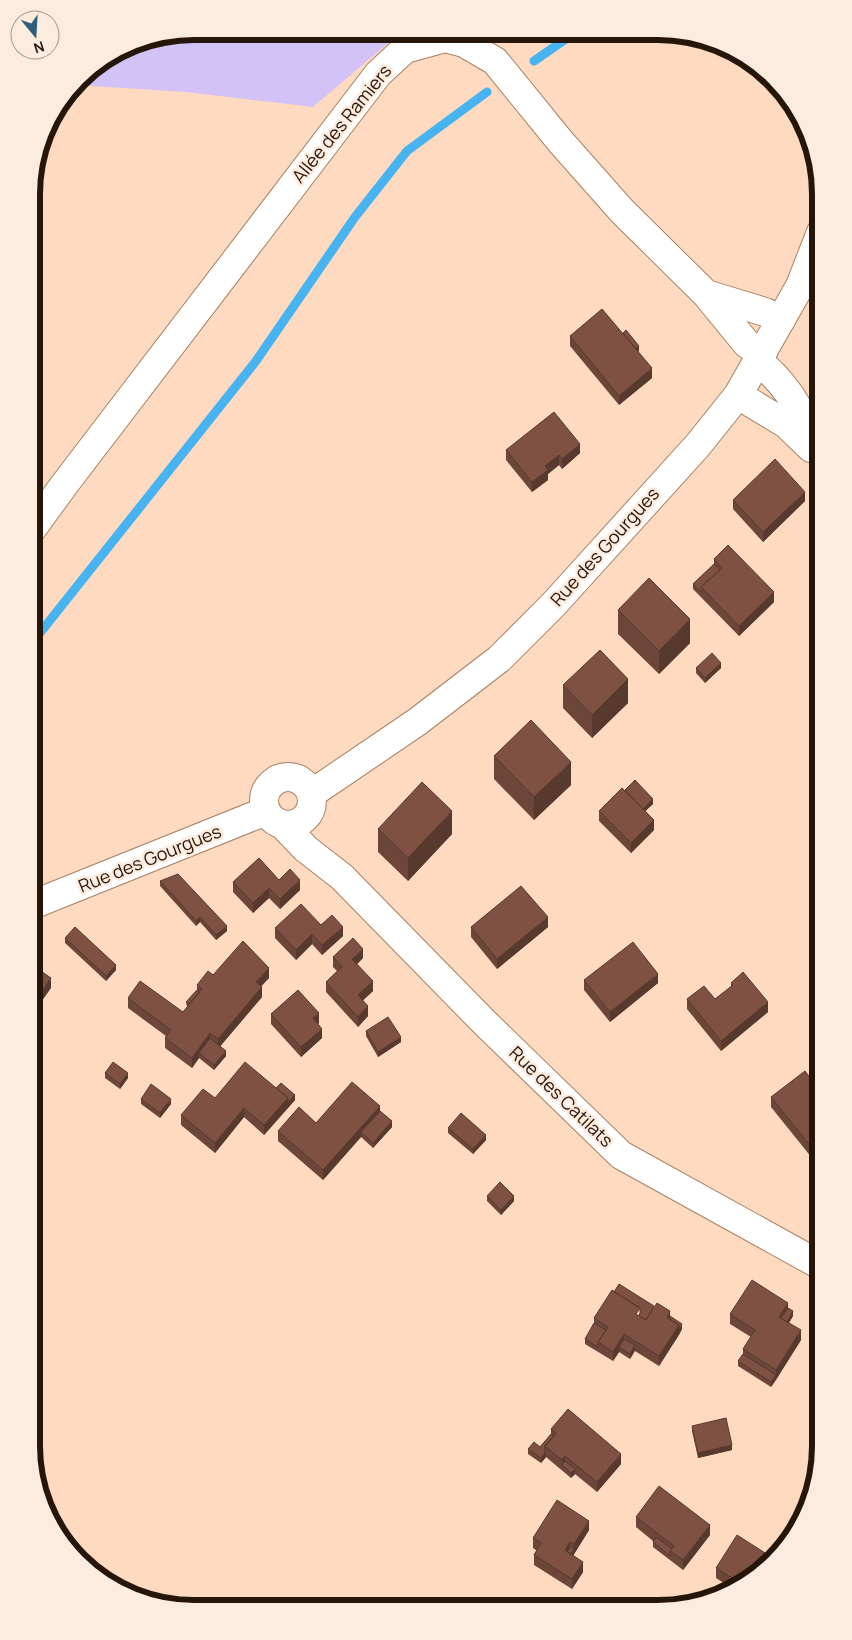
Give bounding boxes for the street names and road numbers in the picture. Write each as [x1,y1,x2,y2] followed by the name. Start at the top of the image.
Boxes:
[286,59,396,188] street label: Allée des Ramiers
[545,482,664,611] street label: Rue des Gourgues
[75,818,225,898] street label: Rue des Gourgues
[505,1041,619,1152] street label: Rue des Catilats

